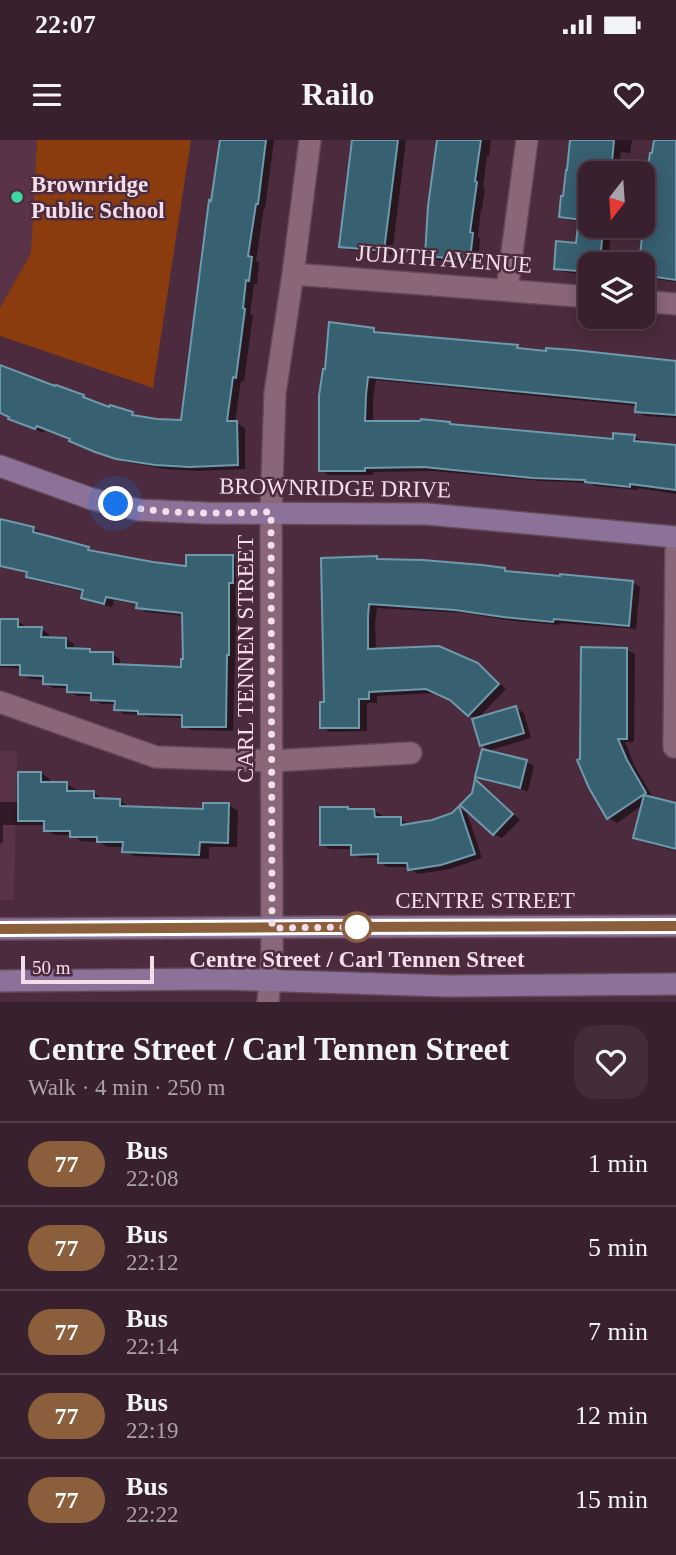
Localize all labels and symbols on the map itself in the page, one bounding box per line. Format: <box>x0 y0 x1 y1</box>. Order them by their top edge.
north arrow <box>578 161 654 238</box>
place label: Brownridge Public School <box>31 172 165 223</box>
marker: Brownridge Public School <box>9 189 25 205</box>
street label: JUDITH AVENUE <box>355 240 533 278</box>
street label: BROWNRIDGE DRIVE <box>219 473 451 503</box>
your location <box>98 486 133 521</box>
street label: CARL TENNEN STREET <box>233 535 258 783</box>
street label: CENTRE STREET <box>395 888 575 913</box>
marker: Centre Street / Carl Tennen Street <box>342 912 372 942</box>
place label: Centre Street / Carl Tennen Street <box>189 947 525 972</box>
scale bar <box>21 953 154 985</box>

